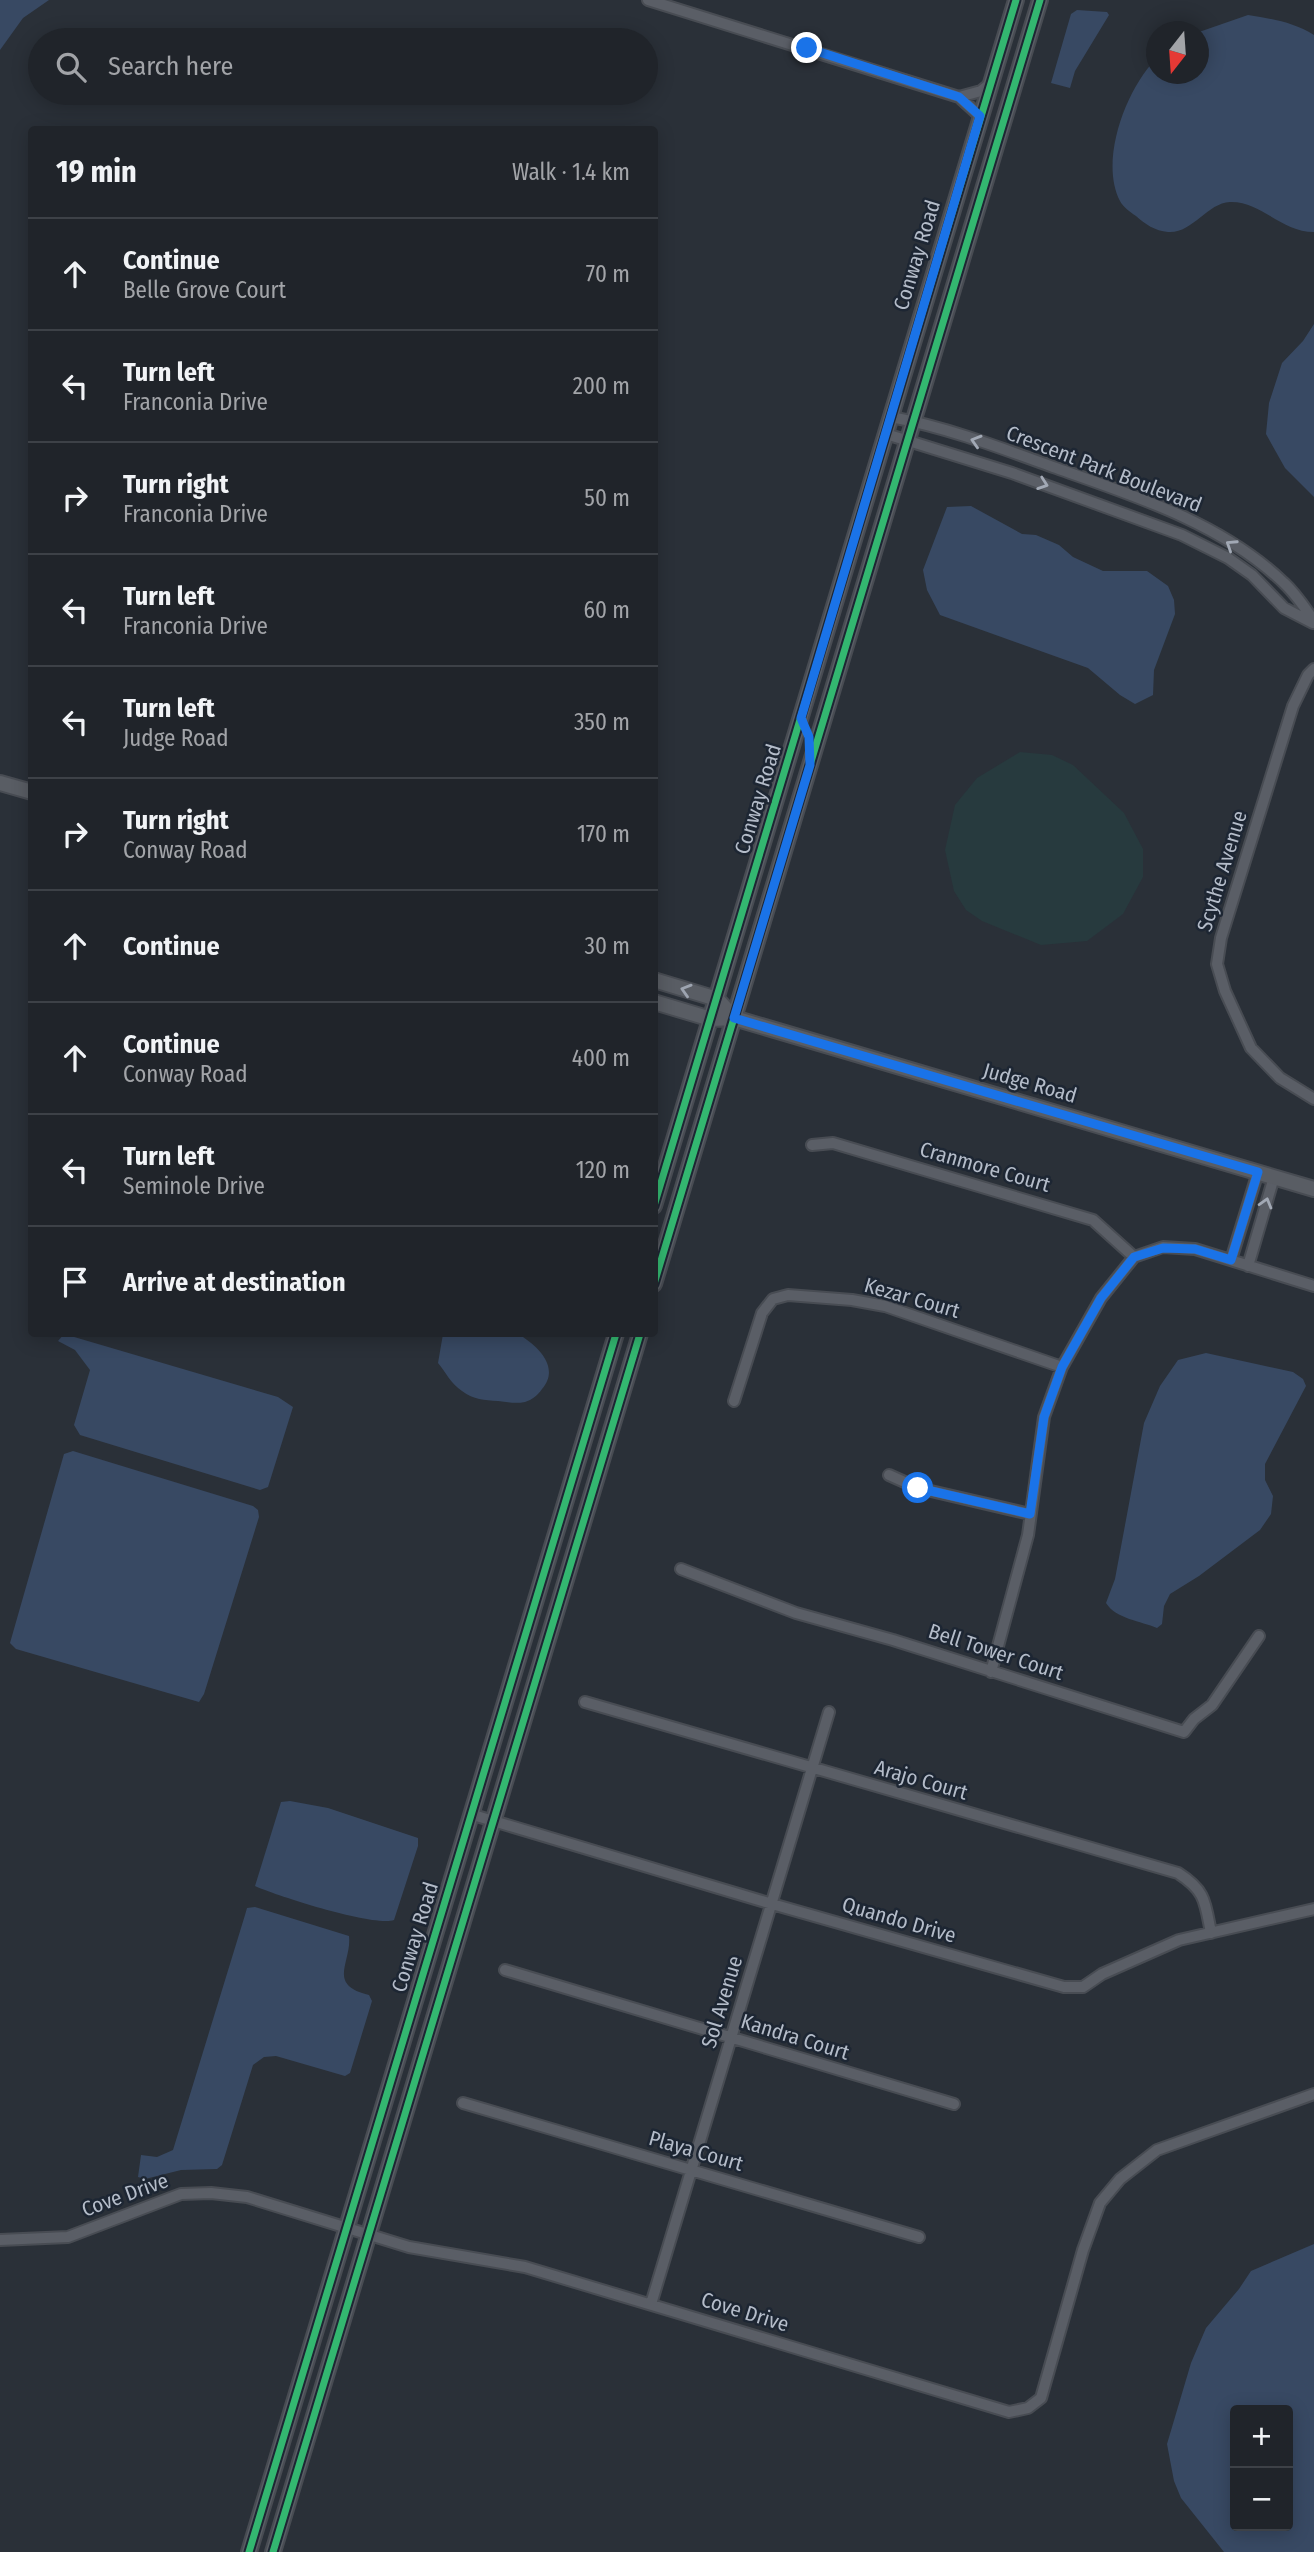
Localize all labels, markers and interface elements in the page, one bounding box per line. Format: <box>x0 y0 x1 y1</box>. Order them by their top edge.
north arrow <box>1146 21 1209 84</box>
search box <box>28 28 658 105</box>
route end <box>791 32 822 63</box>
icon: search <box>52 48 90 86</box>
text: Search here <box>108 51 233 82</box>
text: 19 min <box>56 154 137 190</box>
text: Walk · 1.4 km <box>512 158 630 186</box>
street label: Conway Road <box>888 197 946 313</box>
text: Continue <box>123 245 220 276</box>
icon: ahead <box>56 255 94 293</box>
text: 70 m <box>586 260 630 288</box>
text: Belle Grove Court <box>123 276 286 304</box>
text: Turn left <box>123 357 215 388</box>
icon: left <box>56 367 94 405</box>
text: 200 m <box>573 372 630 400</box>
text: Franconia Drive <box>123 388 268 416</box>
street label: Crescent Park Boulevard <box>1003 420 1205 518</box>
one-way arrow <box>971 434 983 449</box>
text: Turn right <box>123 469 229 500</box>
one-way arrow <box>1037 476 1049 490</box>
icon: right <box>56 479 94 517</box>
text: 50 m <box>584 484 630 512</box>
text: Franconia Drive <box>123 500 268 528</box>
one-way arrow <box>1226 540 1239 553</box>
text: Turn left <box>123 581 215 612</box>
icon: left <box>56 591 94 629</box>
text: 60 m <box>584 596 630 624</box>
text: Franconia Drive <box>123 612 268 640</box>
text: Turn left <box>123 693 215 724</box>
icon: left <box>56 703 94 741</box>
text: 350 m <box>574 708 630 736</box>
text: Judge Road <box>123 724 229 752</box>
street label: Conway Road <box>729 741 787 857</box>
text: Turn right <box>123 805 229 836</box>
street label: Scythe Avenue <box>1191 807 1253 935</box>
icon: right <box>56 815 94 853</box>
text: 170 m <box>577 820 630 848</box>
text: Conway Road <box>123 836 247 864</box>
icon: ahead <box>56 927 94 965</box>
text: Continue <box>123 931 220 962</box>
text: 30 m <box>585 932 630 960</box>
one-way arrow <box>680 983 692 998</box>
text: Continue <box>123 1029 220 1060</box>
icon: ahead <box>56 1039 94 1077</box>
text: 400 m <box>572 1044 630 1072</box>
street label: Judge Road <box>980 1057 1080 1109</box>
text: Conway Road <box>123 1060 247 1088</box>
street label: Cranmore Court <box>917 1136 1053 1198</box>
text: Turn left <box>123 1141 215 1172</box>
icon: left <box>56 1151 94 1189</box>
text: 120 m <box>576 1156 630 1184</box>
text: Seminole Drive <box>123 1172 265 1200</box>
one-way arrow <box>1258 1197 1273 1209</box>
icon: arrive <box>56 1263 94 1301</box>
text: Arrive at destination <box>123 1267 346 1298</box>
street label: Kezar Court <box>861 1272 963 1324</box>
route start <box>902 1472 933 1503</box>
street label: Bell Tower Court <box>925 1618 1067 1686</box>
street label: Arajo Court <box>871 1754 971 1806</box>
street label: Conway Road <box>386 1879 444 1995</box>
street label: Quando Drive <box>839 1891 959 1949</box>
street label: Sol Avenue <box>696 1953 748 2051</box>
street label: Kandra Court <box>738 2008 852 2066</box>
street label: Playa Court <box>646 2125 746 2177</box>
street label: Cove Drive <box>78 2167 172 2223</box>
street label: Cove Drive <box>698 2286 792 2338</box>
map controls <box>1230 2405 1293 2531</box>
button: + <box>1230 2405 1293 2468</box>
button: − <box>1230 2468 1293 2531</box>

